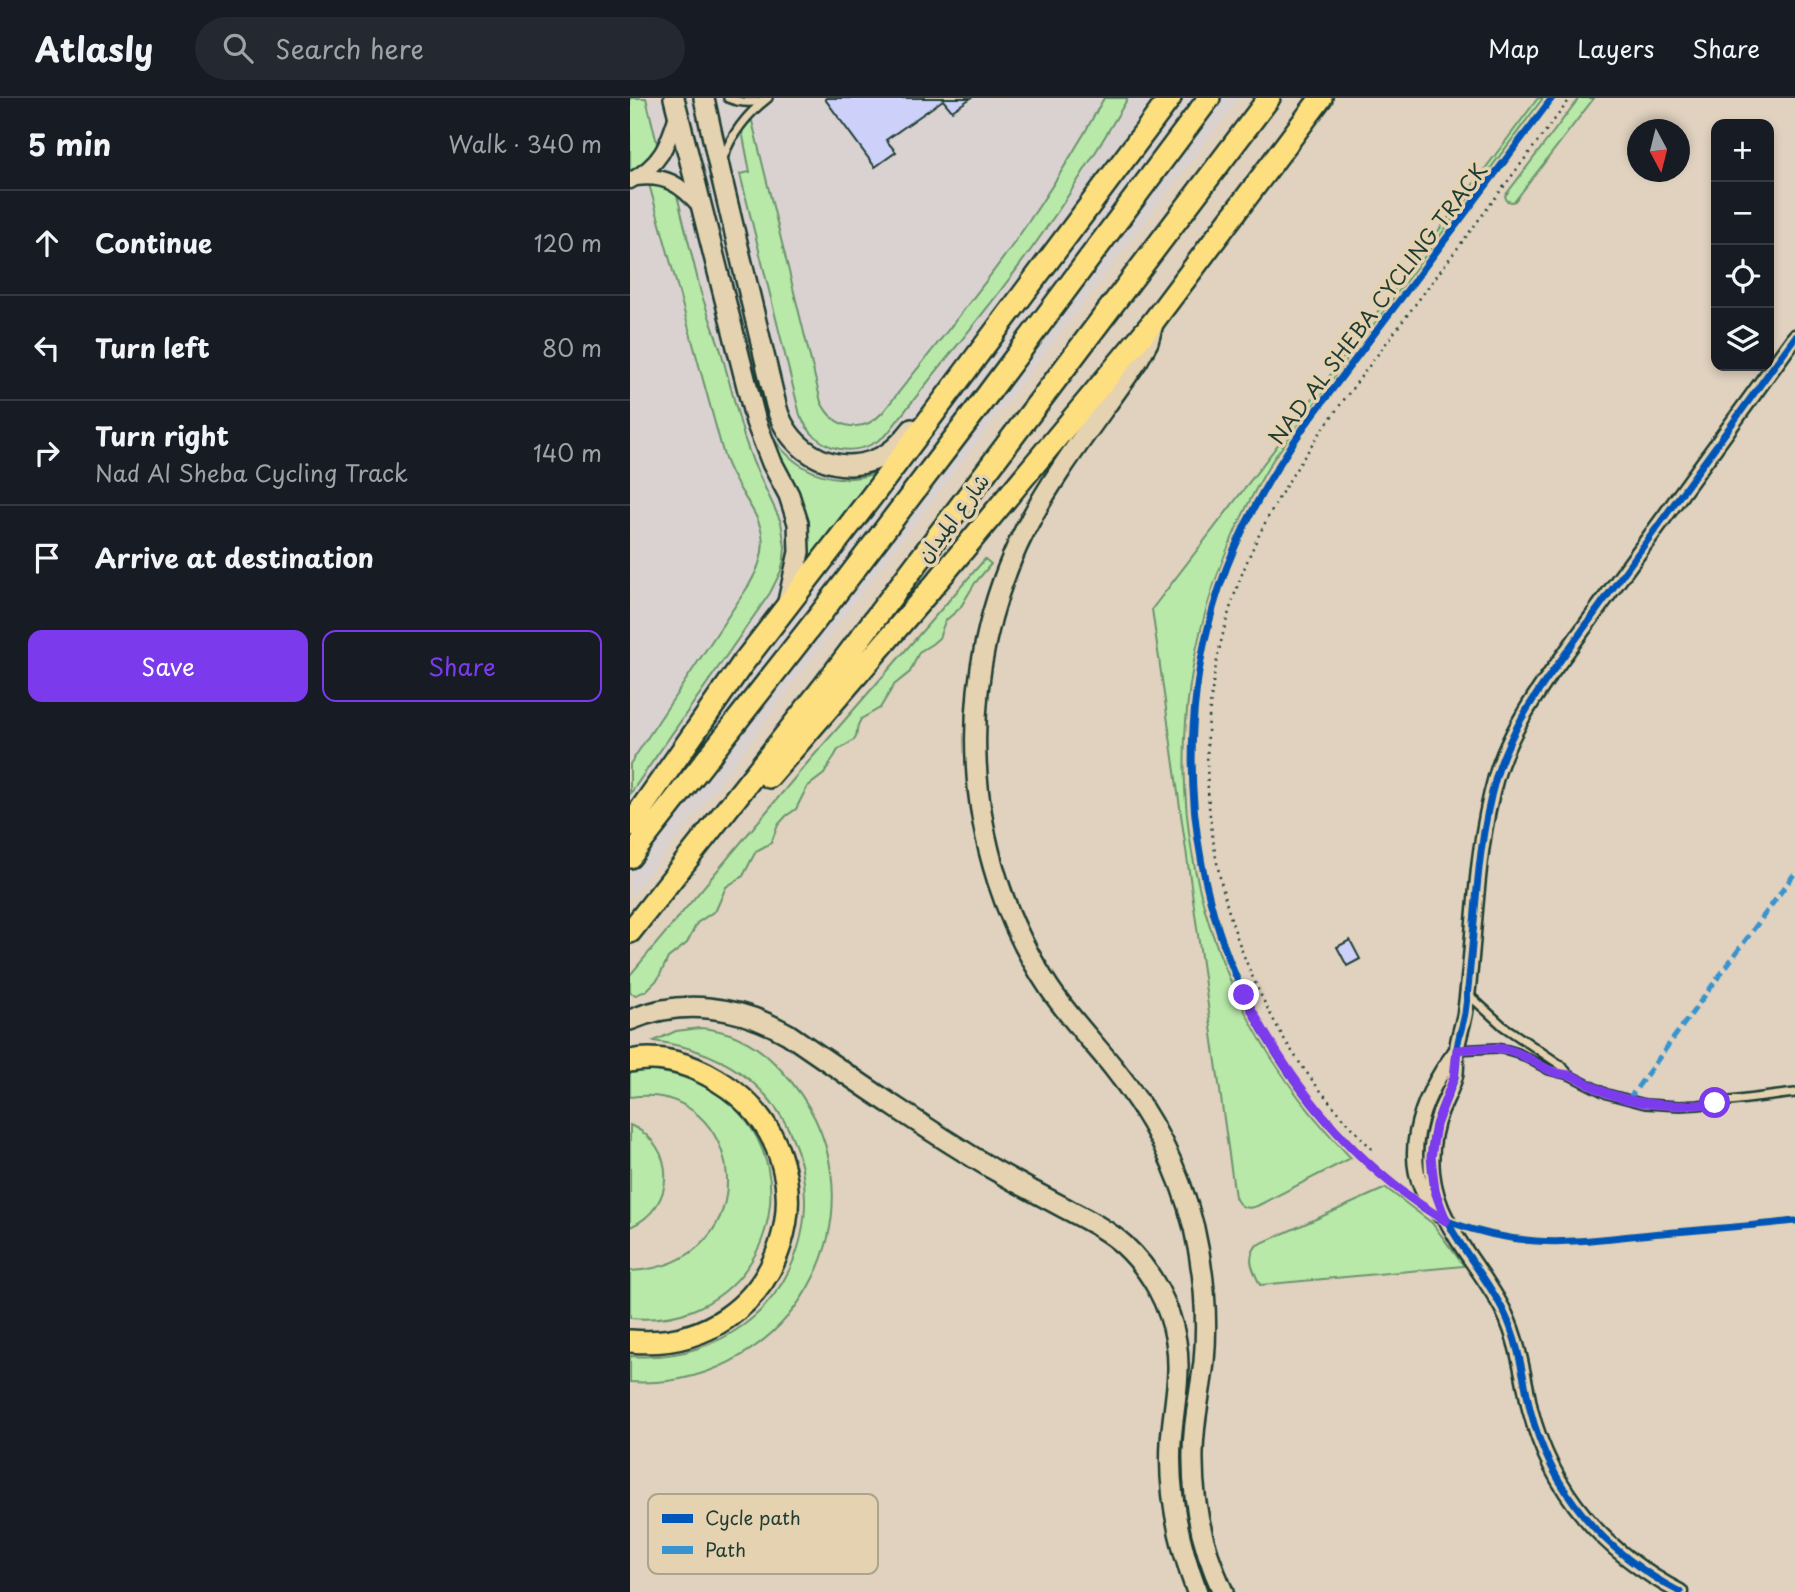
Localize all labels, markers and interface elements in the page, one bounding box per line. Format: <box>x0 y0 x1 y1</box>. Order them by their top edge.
search box <box>195 17 685 80</box>
text: Atlasly <box>35 23 153 73</box>
icon: search <box>219 29 257 67</box>
text: Search here <box>275 29 424 68</box>
text: Map <box>1488 30 1539 66</box>
text: Layers <box>1577 30 1654 66</box>
text: Share <box>1692 30 1760 66</box>
north arrow <box>1627 119 1690 182</box>
map controls <box>1711 119 1774 371</box>
button: + <box>1711 119 1774 182</box>
text: 5 min <box>28 121 111 166</box>
text: Walk · 340 m <box>449 126 602 161</box>
street label: NAD AL SHEBA CYCLING TRACK <box>1260 155 1494 451</box>
button: − <box>1711 182 1774 245</box>
text: Continue <box>95 223 212 262</box>
icon: ahead <box>28 224 66 262</box>
text: 120 m <box>534 225 602 260</box>
button: locate <box>1711 245 1774 308</box>
button: layers <box>1711 308 1774 371</box>
text: Turn left <box>95 328 210 367</box>
icon: left <box>28 329 66 367</box>
text: 80 m <box>542 330 602 365</box>
text: Turn right <box>95 416 229 455</box>
icon: right <box>28 434 66 472</box>
text: 140 m <box>533 435 602 470</box>
text: Nad Al Sheba Cycling Track <box>95 455 408 490</box>
street label: شارع الميدان <box>908 466 997 569</box>
text: Arrive at destination <box>95 538 374 577</box>
icon: arrive <box>28 539 66 577</box>
button: Save <box>28 630 308 702</box>
button: Share <box>322 630 602 702</box>
route end <box>1228 979 1259 1010</box>
route start <box>1699 1087 1730 1118</box>
legend <box>648 1494 878 1574</box>
text: Cycle path <box>705 1503 801 1531</box>
text: Path <box>705 1535 746 1563</box>

